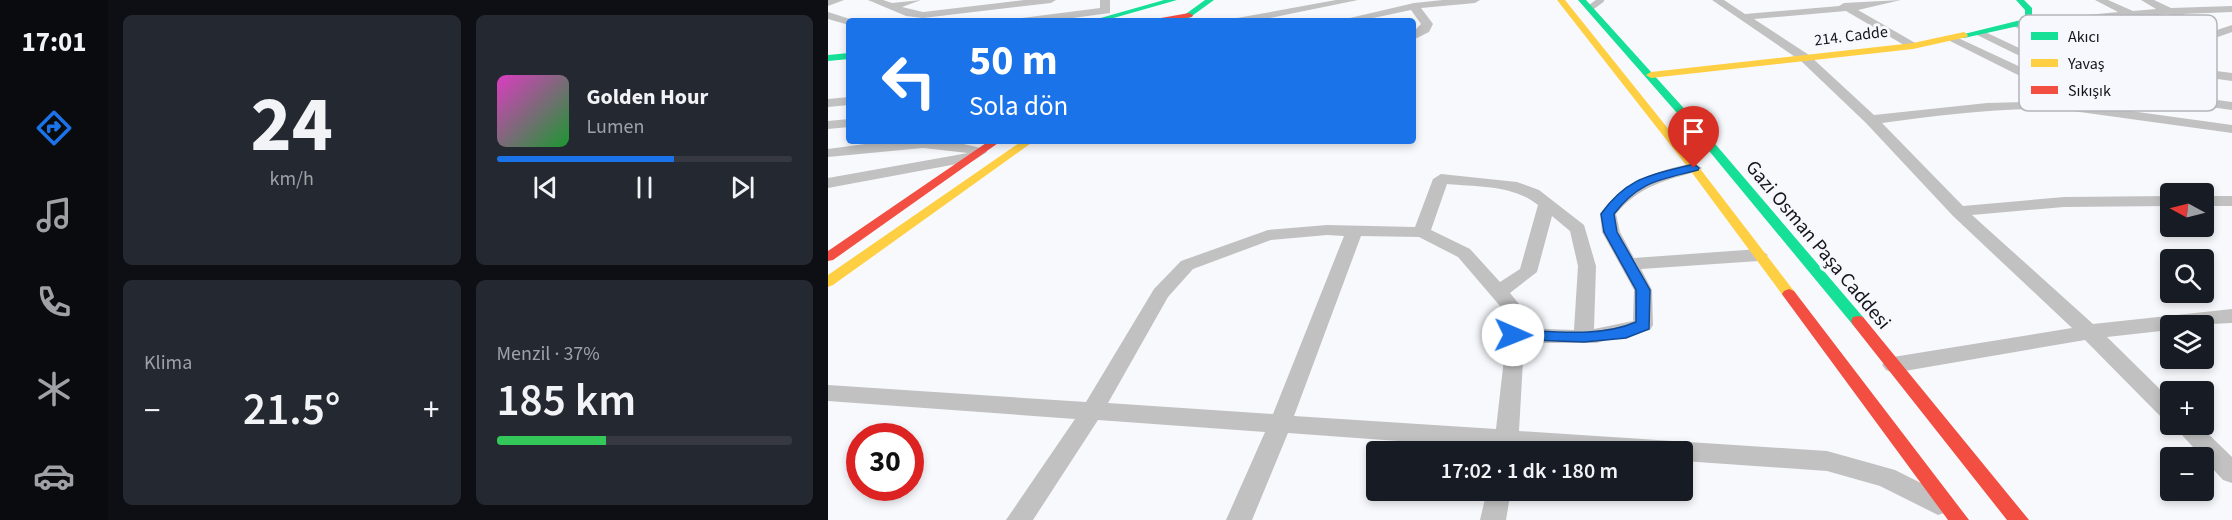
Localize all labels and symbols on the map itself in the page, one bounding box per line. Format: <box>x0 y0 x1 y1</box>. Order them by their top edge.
legend <box>2019 15 2217 111</box>
street label: 214. Cadde <box>1813 21 1889 51</box>
text: Akıcı <box>2068 26 2100 48</box>
text: Yavaş <box>2067 53 2105 75</box>
text: Sıkışık <box>2068 80 2111 102</box>
pin <box>1668 106 1719 168</box>
street label: Gazi Osman Paşa Caddesi <box>1739 154 1897 336</box>
north arrow <box>2160 183 2214 237</box>
position arrow <box>1481 303 1545 367</box>
speed limit sign: 30 <box>846 423 924 501</box>

